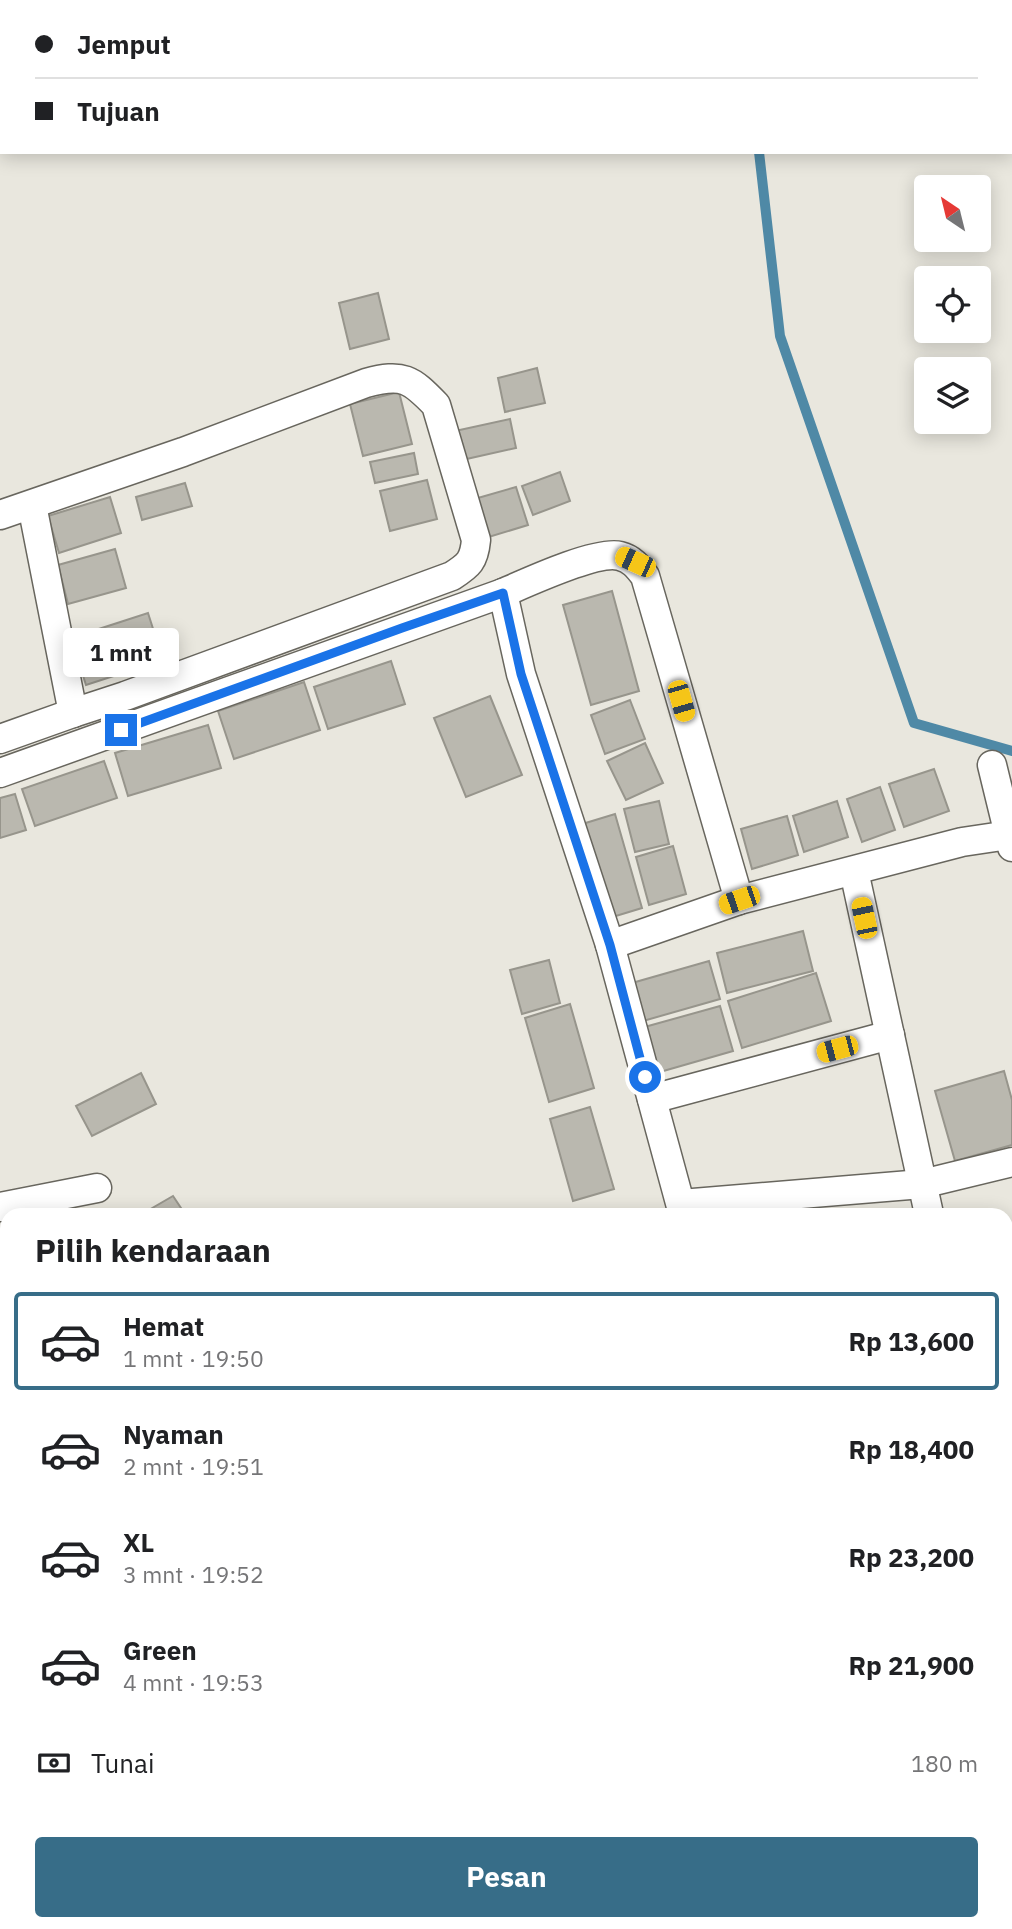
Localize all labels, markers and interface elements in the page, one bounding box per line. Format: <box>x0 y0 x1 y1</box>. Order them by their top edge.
text: Jemput <box>77 27 171 61</box>
text: Tujuan <box>77 94 160 128</box>
north arrow <box>914 175 990 252</box>
map controls <box>914 175 991 434</box>
button: locate <box>914 266 991 343</box>
button: layers <box>914 357 991 434</box>
car <box>612 544 659 580</box>
callout: 1 mnt <box>63 628 179 678</box>
text: 1 mnt <box>90 637 152 667</box>
car <box>666 678 697 724</box>
route end <box>105 714 137 746</box>
car <box>716 883 763 917</box>
car <box>850 895 879 941</box>
car <box>814 1033 861 1065</box>
route start <box>629 1061 661 1093</box>
text: Pilih kendaraan <box>35 1229 271 1271</box>
text: Hemat <box>123 1309 204 1343</box>
icon: car <box>39 1310 102 1373</box>
text: Rp 13,600 <box>848 1324 974 1358</box>
text: 1 mnt · 19:50 <box>123 1343 264 1373</box>
text: Nyaman <box>123 1417 224 1451</box>
icon: car <box>39 1418 102 1481</box>
text: Rp 18,400 <box>848 1432 974 1466</box>
text: 2 mnt · 19:51 <box>123 1451 264 1481</box>
text: XL <box>123 1525 154 1559</box>
icon: car <box>39 1526 102 1589</box>
text: Rp 23,200 <box>848 1540 974 1574</box>
text: 3 mnt · 19:52 <box>123 1559 264 1589</box>
text: Green <box>123 1633 197 1667</box>
icon: car <box>39 1634 102 1697</box>
text: Rp 21,900 <box>848 1648 974 1682</box>
text: 4 mnt · 19:53 <box>123 1667 264 1697</box>
icon: cash <box>35 1744 73 1782</box>
text: Tunai <box>91 1746 155 1780</box>
text: 180 m <box>911 1748 978 1778</box>
button: Pesan <box>35 1837 978 1917</box>

